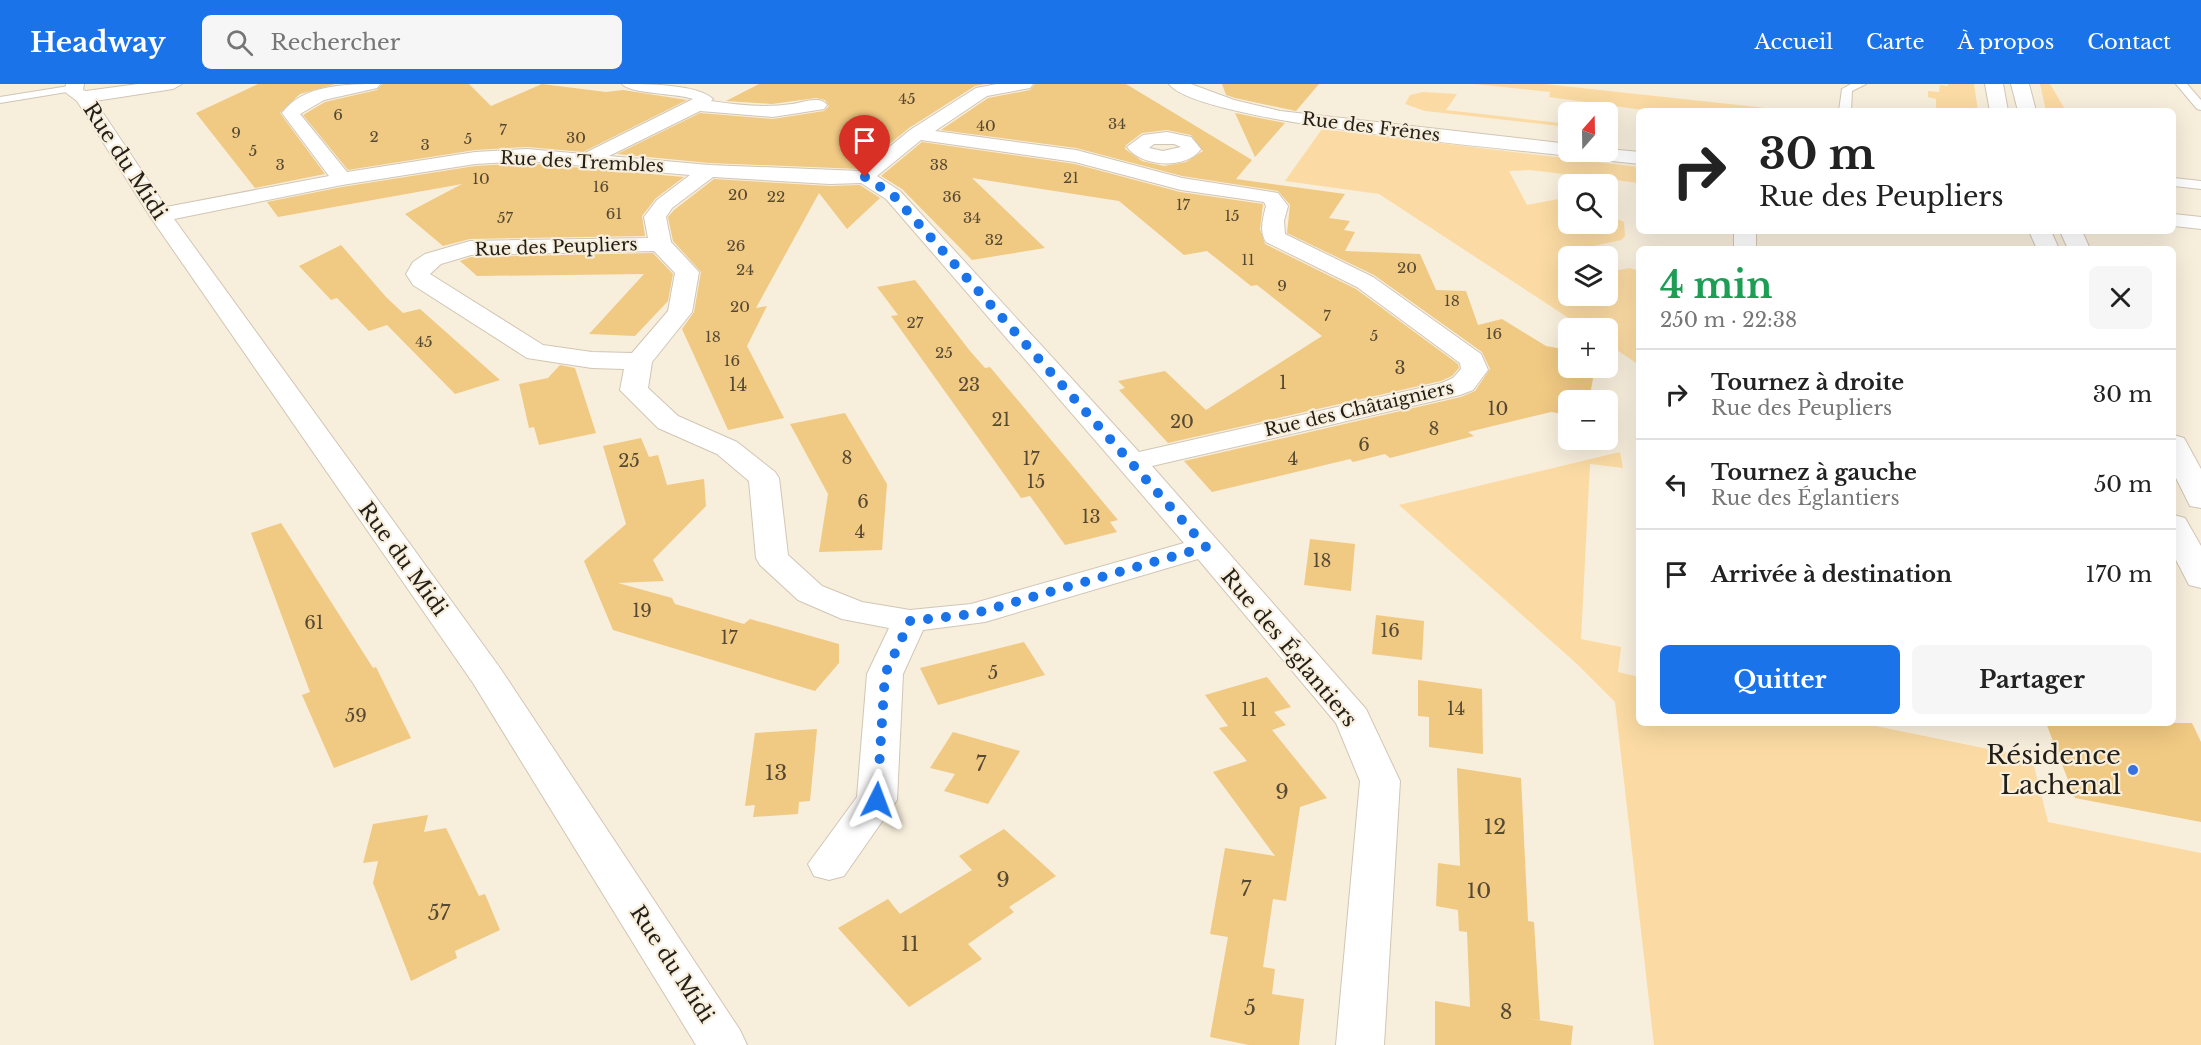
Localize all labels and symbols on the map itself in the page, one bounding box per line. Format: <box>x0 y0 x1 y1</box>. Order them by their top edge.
house number: 45 <box>898 89 916 108</box>
street label: Rue du Midi <box>78 98 172 224</box>
north arrow <box>1558 102 1618 162</box>
house number: 6 <box>333 105 343 124</box>
street label: Rue des Frênes <box>1301 108 1441 146</box>
house number: 34 <box>1108 114 1126 133</box>
pin <box>839 115 890 177</box>
house number: 40 <box>976 116 996 135</box>
house number: 7 <box>499 120 507 139</box>
house number: 9 <box>231 123 241 142</box>
house number: 2 <box>369 127 379 146</box>
house number: 30 <box>566 128 586 147</box>
house number: 5 <box>464 129 472 148</box>
house number: 3 <box>420 135 430 154</box>
house number: 5 <box>249 141 257 160</box>
street label: Rue des Trembles <box>499 147 665 177</box>
house number: 3 <box>275 155 285 174</box>
house number: 38 <box>930 155 948 174</box>
house number: 21 <box>1063 168 1079 187</box>
house number: 10 <box>472 169 490 188</box>
house number: 16 <box>593 177 609 196</box>
house number: 20 <box>728 185 748 204</box>
house number: 22 <box>767 187 785 206</box>
house number: 36 <box>943 187 961 206</box>
house number: 17 <box>1176 195 1191 214</box>
house number: 61 <box>606 204 622 223</box>
house number: 15 <box>1224 206 1240 225</box>
house number: 57 <box>497 208 513 227</box>
house number: 34 <box>963 208 981 227</box>
house number: 32 <box>985 230 1003 249</box>
street label: Rue des Peupliers <box>474 233 638 261</box>
house number: 26 <box>727 236 745 255</box>
house number: 11 <box>1241 250 1255 269</box>
house number: 20 <box>1397 258 1417 277</box>
house number: 24 <box>736 260 754 279</box>
house number: 9 <box>1277 276 1287 295</box>
house number: 18 <box>1444 291 1460 310</box>
house number: 20 <box>730 297 750 316</box>
house number: 7 <box>1323 306 1331 325</box>
house number: 27 <box>907 313 924 332</box>
house number: 16 <box>1486 324 1502 343</box>
house number: 5 <box>1370 326 1378 345</box>
house number: 18 <box>705 327 721 346</box>
house number: 45 <box>415 332 433 351</box>
house number: 25 <box>935 343 953 362</box>
house number: 16 <box>724 351 740 370</box>
house number: 3 <box>1394 357 1406 379</box>
house number: 1 <box>1279 372 1287 394</box>
house number: 14 <box>729 374 747 396</box>
house number: 23 <box>958 374 980 396</box>
street label: Rue des Châtaigniers <box>1262 377 1456 441</box>
house number: 10 <box>1488 398 1508 420</box>
house number: 21 <box>991 409 1011 431</box>
house number: 20 <box>1170 411 1194 433</box>
house number: 8 <box>1429 418 1439 440</box>
house number: 6 <box>1358 434 1370 456</box>
house number: 8 <box>842 447 852 469</box>
house number: 17 <box>1022 448 1040 470</box>
house number: 4 <box>1288 448 1298 470</box>
house number: 25 <box>618 450 640 472</box>
house number: 15 <box>1027 471 1045 493</box>
house number: 6 <box>857 491 869 513</box>
street label: Rue du Midi <box>353 497 453 621</box>
house number: 13 <box>1081 506 1101 528</box>
house number: 4 <box>855 521 865 543</box>
house number: 18 <box>1313 550 1331 572</box>
street label: Rue des Églantiers <box>1215 564 1363 732</box>
house number: 19 <box>632 600 652 622</box>
house number: 61 <box>304 612 324 634</box>
house number: 16 <box>1380 620 1400 642</box>
house number: 17 <box>720 627 738 649</box>
house number: 5 <box>988 662 998 684</box>
house number: 14 <box>1447 698 1465 720</box>
house number: 11 <box>1241 699 1257 721</box>
house number: 59 <box>345 705 367 727</box>
place label: Résidence Lachenal <box>1986 739 2121 801</box>
house number: 7 <box>976 751 987 777</box>
house number: 13 <box>765 760 787 786</box>
marker: Résidence Lachenal <box>2126 763 2140 777</box>
position arrow <box>845 768 909 832</box>
house number: 9 <box>1275 779 1289 805</box>
house number: 12 <box>1484 814 1506 840</box>
house number: 9 <box>996 867 1010 893</box>
house number: 7 <box>1241 876 1252 902</box>
house number: 10 <box>1467 878 1491 904</box>
house number: 57 <box>428 900 451 926</box>
street label: Rue du Midi <box>625 901 719 1027</box>
house number: 11 <box>901 931 919 957</box>
house number: 5 <box>1244 995 1256 1021</box>
house number: 8 <box>1500 999 1512 1025</box>

